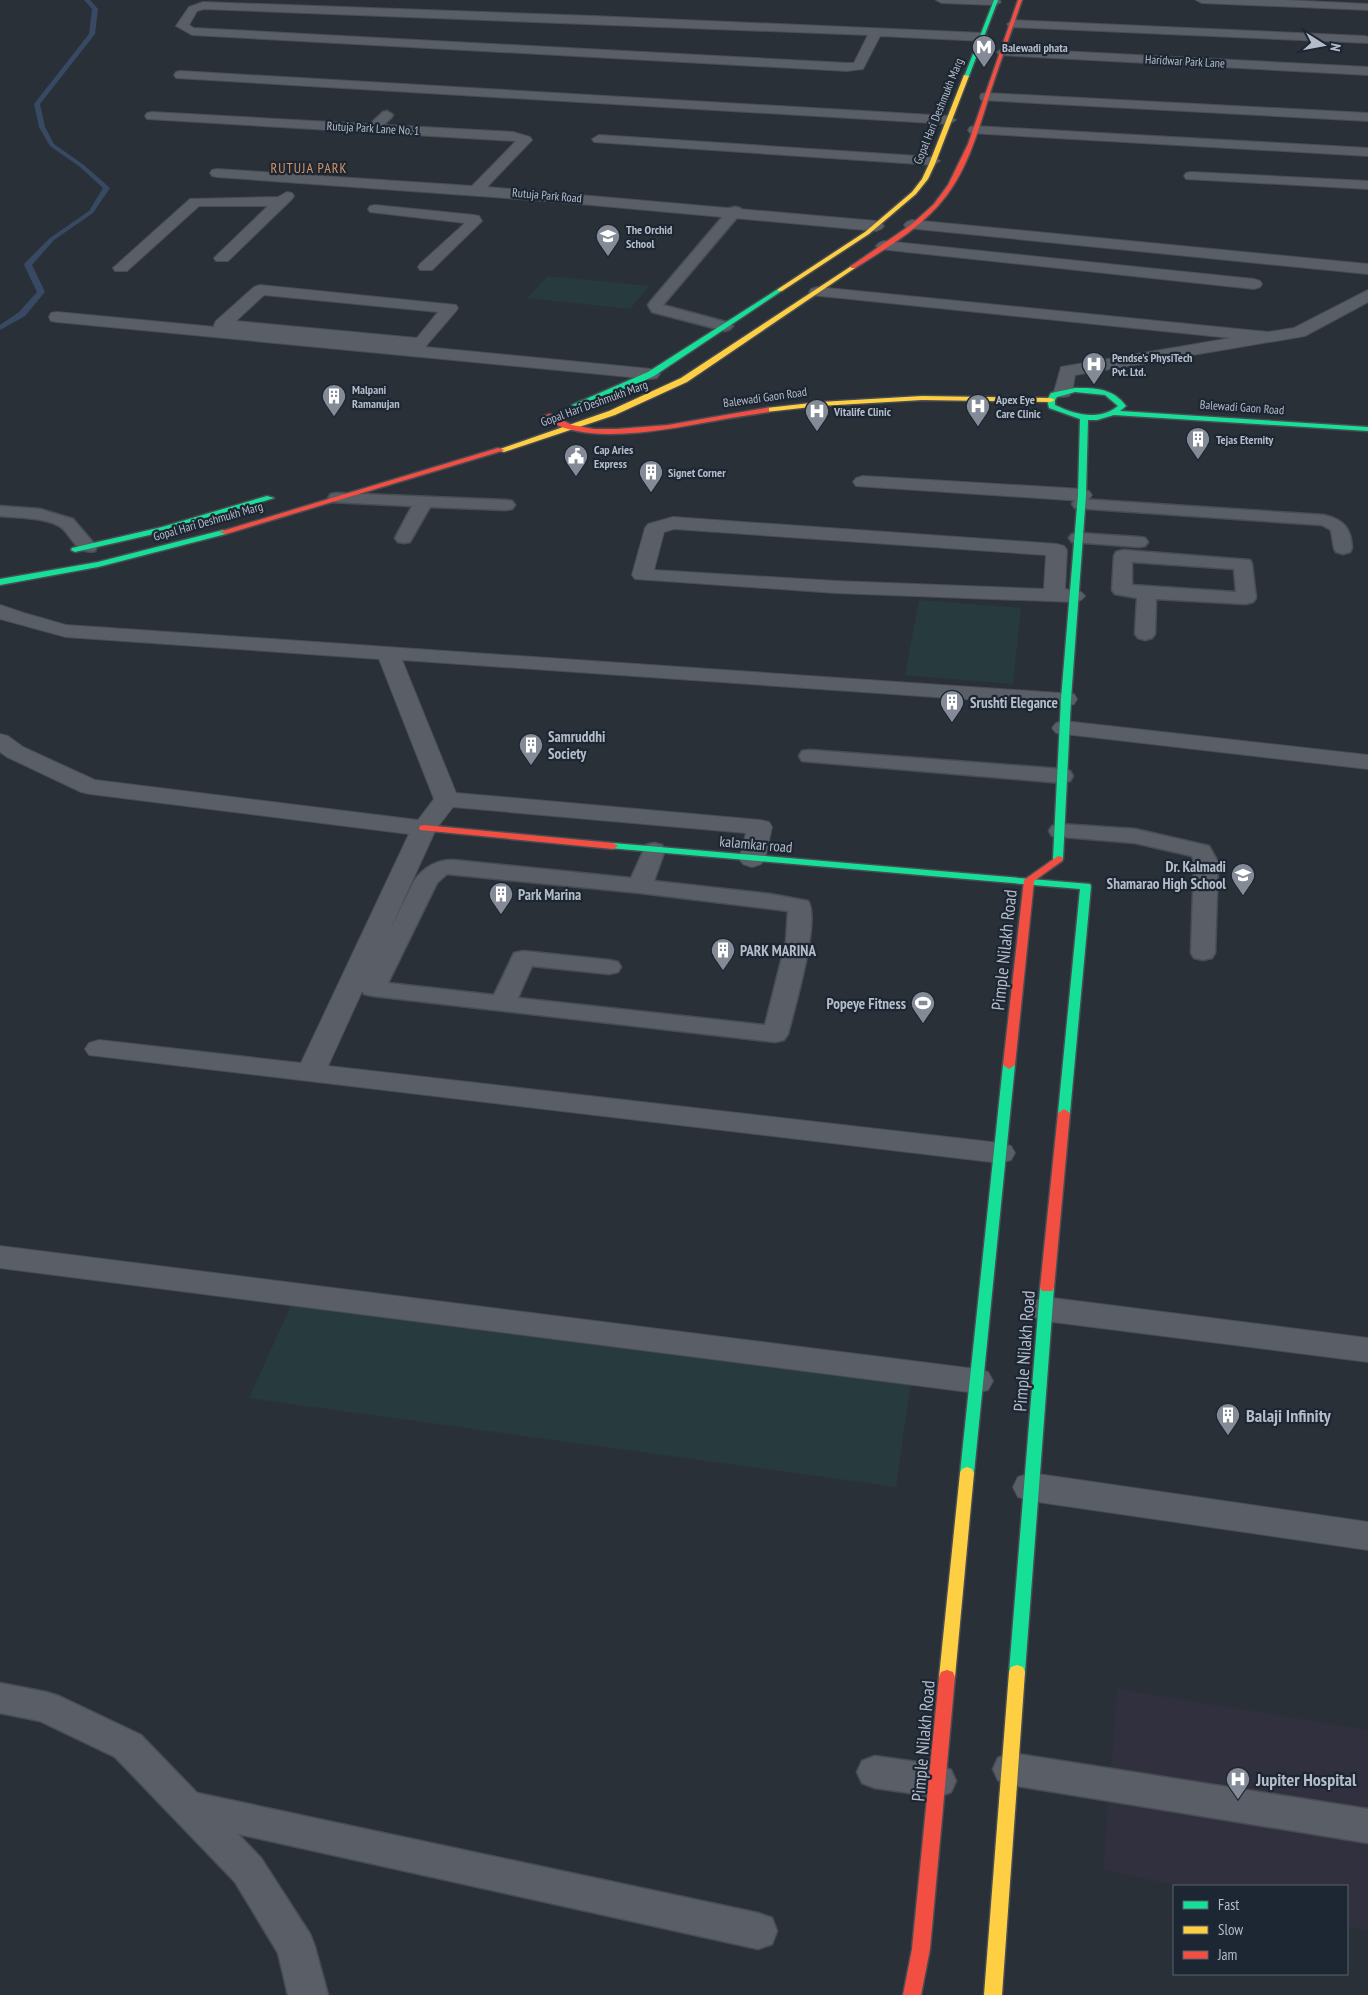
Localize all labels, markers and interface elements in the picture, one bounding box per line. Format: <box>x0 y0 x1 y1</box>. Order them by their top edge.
north arrow <box>1298 20 1348 70</box>
metro station icon: Balewadi phata <box>971 34 997 68</box>
place label: Balewadi phata <box>1002 40 1068 55</box>
text: N <box>1326 42 1345 53</box>
street label: Haridwar Park Lane <box>1145 51 1225 71</box>
street label: Gopal Hari Deshmukh Marg <box>910 56 966 166</box>
street label: Rutuja Park Lane No. 1 <box>326 118 420 138</box>
district label: RUTUJA PARK <box>271 159 347 177</box>
street label: Rutuja Park Road <box>511 184 583 206</box>
place label: The Orchid School <box>626 222 672 251</box>
school or university icon: The Orchid School <box>595 223 621 257</box>
place label: Pendse's PhysiTech Pvt. Ltd. <box>1112 350 1193 379</box>
hospital icon: Pendse's PhysiTech Pvt. Ltd. <box>1081 351 1107 385</box>
street label: Gopal Hari Deshmukh Marg <box>538 377 650 429</box>
place label: Malpani Ramanujan <box>352 382 400 411</box>
building icon: Malpani Ramanujan <box>321 383 347 417</box>
street label: Balewadi Gaon Road <box>722 384 808 410</box>
place label: Apex Eye Care Clinic <box>995 392 1042 421</box>
hospital icon: Apex Eye Care Clinic <box>965 393 991 427</box>
street label: Balewadi Gaon Road <box>1199 397 1285 417</box>
hospital icon: Vitalife Clinic <box>804 398 830 432</box>
place label: Vitalife Clinic <box>833 404 892 419</box>
building icon: Tejas Eternity <box>1185 426 1211 460</box>
place label: Tejas Eternity <box>1216 432 1274 447</box>
place label: Cap Aries Express <box>594 442 633 471</box>
public building icon: Cap Aries Express <box>563 443 589 477</box>
building icon: Signet Corner <box>638 459 664 493</box>
place label: Signet Corner <box>668 465 726 480</box>
street label: Gopal Hari Deshmukh Marg <box>152 498 264 544</box>
building icon: Srushti Elegance <box>939 689 965 723</box>
place label: Srushti Elegance <box>970 693 1058 712</box>
place label: Samruddhi Society <box>548 727 605 763</box>
building icon: Samruddhi Society <box>518 732 544 766</box>
street label: kalamkar road <box>719 831 793 857</box>
place label: Dr. Kalmadi Shamarao High School <box>1107 857 1226 893</box>
school or university icon: Dr. Kalmadi Shamarao High School <box>1230 862 1256 896</box>
building icon: Park Marina <box>488 881 514 915</box>
place label: Park Marina <box>518 885 581 904</box>
street label: Pimple Nilakh Road <box>986 888 1022 1012</box>
building icon: PARK MARINA <box>710 937 736 971</box>
place label: PARK MARINA <box>740 941 816 960</box>
sports icon: Popeye Fitness <box>910 990 936 1024</box>
place label: Popeye Fitness <box>827 994 906 1013</box>
street label: Pimple Nilakh Road <box>1008 1290 1040 1412</box>
building icon: Balaji Infinity <box>1215 1402 1241 1436</box>
place label: Balaji Infinity <box>1246 1404 1331 1427</box>
street label: Pimple Nilakh Road <box>906 1680 940 1802</box>
hospital icon: Jupiter Hospital <box>1225 1766 1251 1800</box>
place label: Jupiter Hospital <box>1255 1768 1357 1791</box>
legend <box>1173 1885 1348 1975</box>
text: Fast <box>1218 1895 1239 1914</box>
text: Slow <box>1218 1920 1243 1939</box>
text: Jam <box>1217 1945 1237 1964</box>

